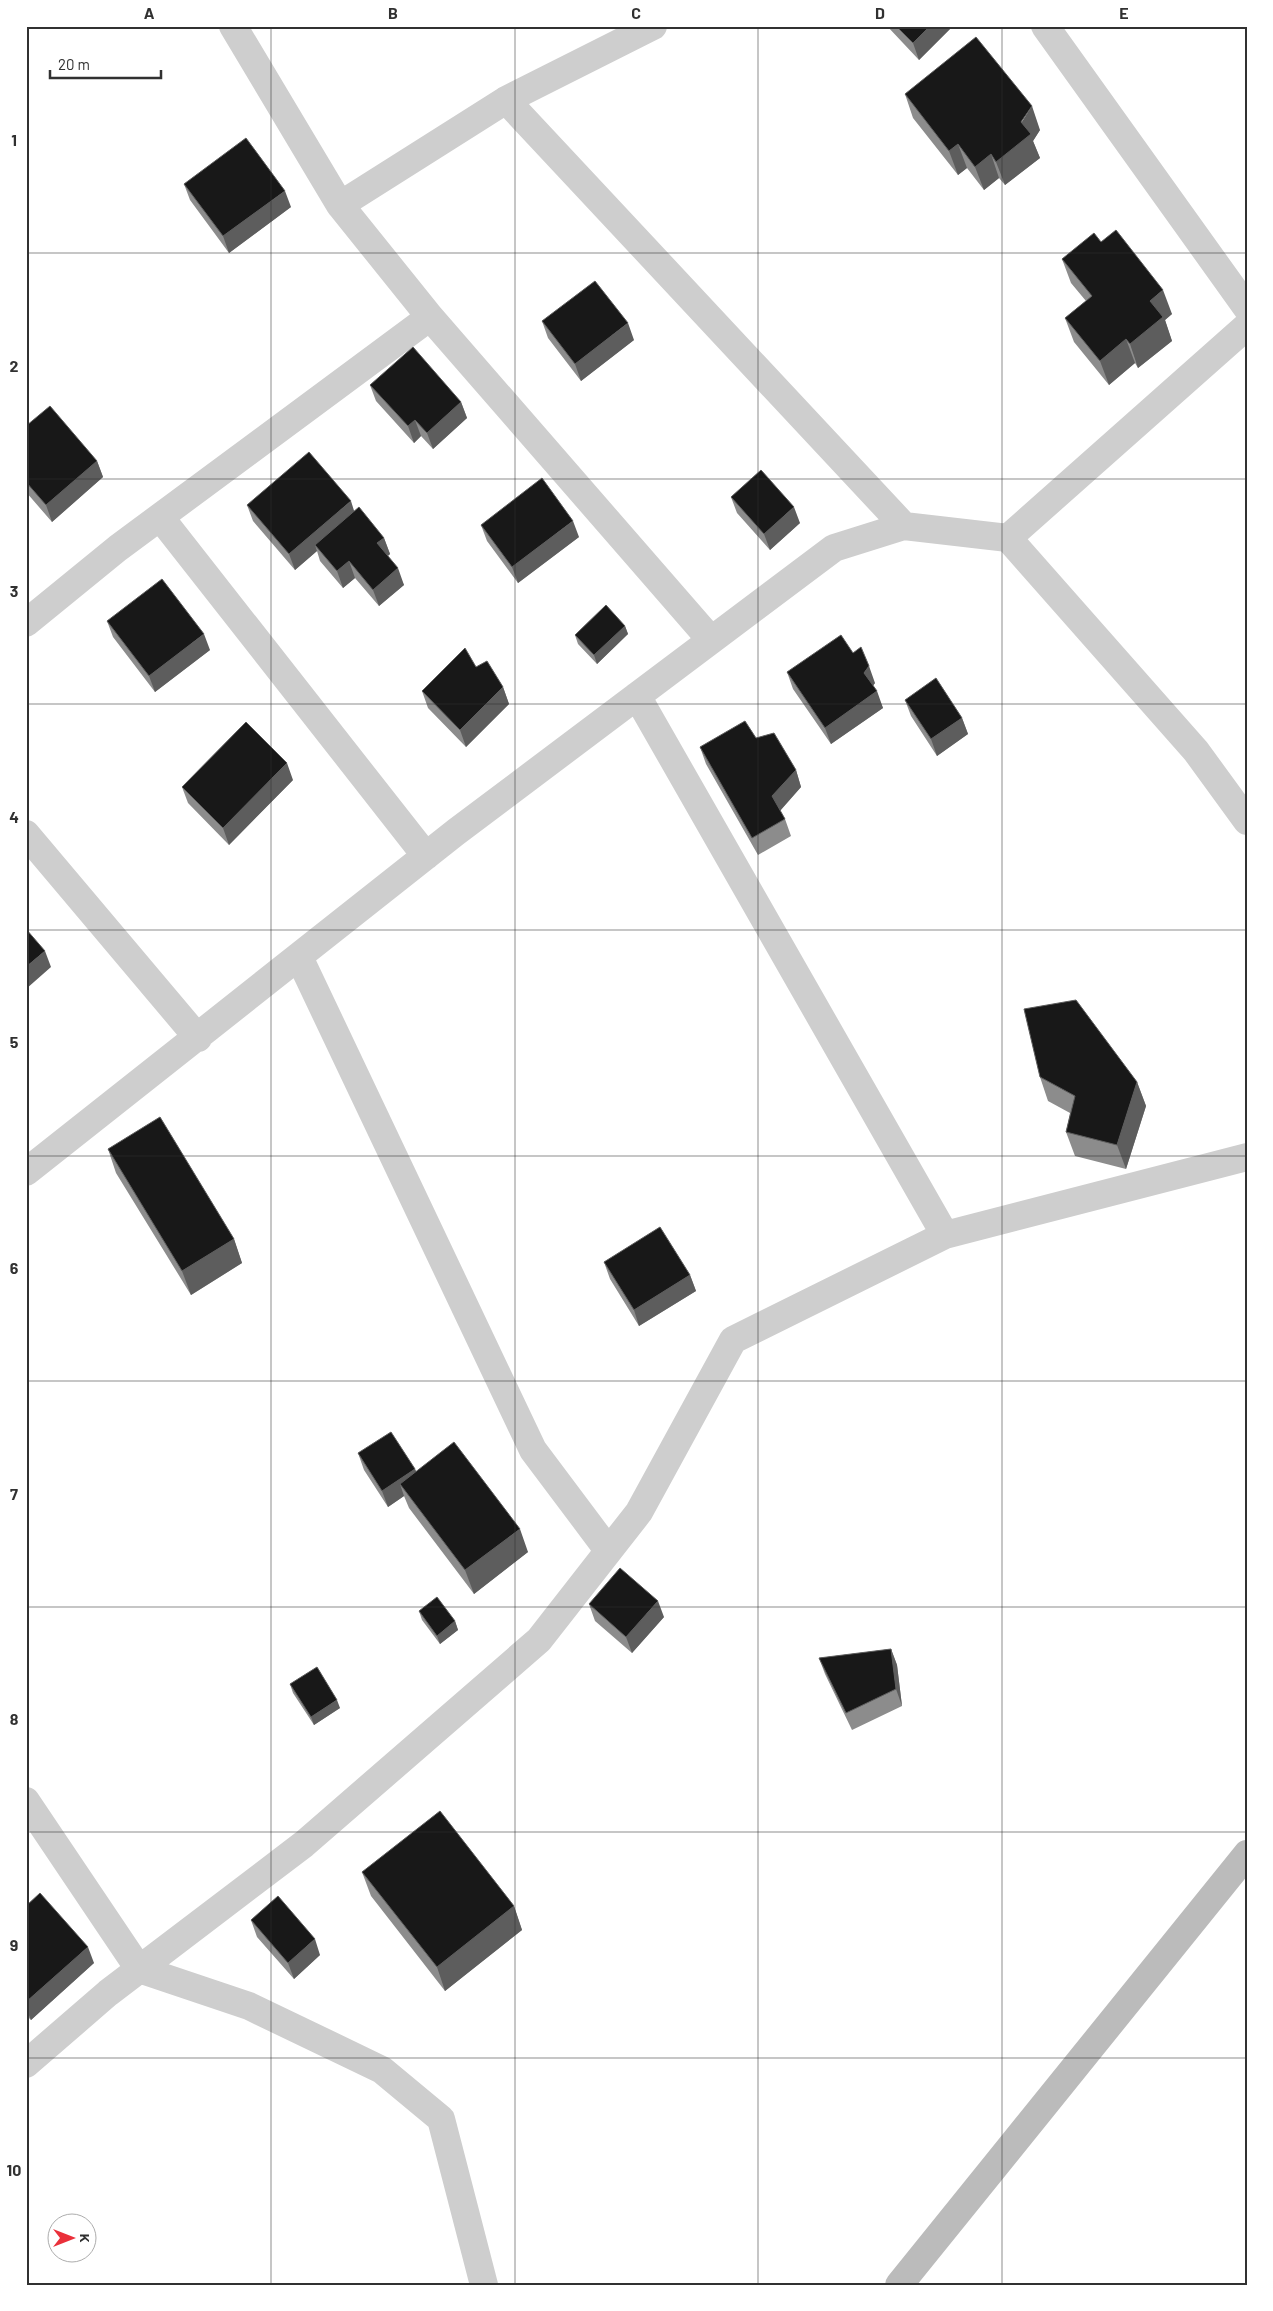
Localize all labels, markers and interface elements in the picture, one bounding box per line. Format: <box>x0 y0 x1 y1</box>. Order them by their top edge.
text: A <box>144 3 155 22</box>
text: B <box>388 3 398 22</box>
text: C <box>631 3 641 22</box>
text: D <box>875 3 885 22</box>
text: E <box>1119 3 1129 22</box>
scale bar <box>50 48 161 80</box>
text: 20 m <box>58 55 90 73</box>
text: 1 <box>11 130 17 149</box>
text: 2 <box>10 356 19 375</box>
text: 3 <box>10 581 18 600</box>
text: 4 <box>9 807 19 826</box>
text: 5 <box>10 1032 19 1051</box>
text: 6 <box>10 1258 19 1277</box>
text: 7 <box>10 1484 18 1503</box>
text: 8 <box>10 1709 19 1728</box>
text: 9 <box>10 1935 18 1954</box>
text: 10 <box>7 2160 21 2179</box>
north arrow <box>48 2214 98 2264</box>
text: K <box>77 2234 94 2243</box>

